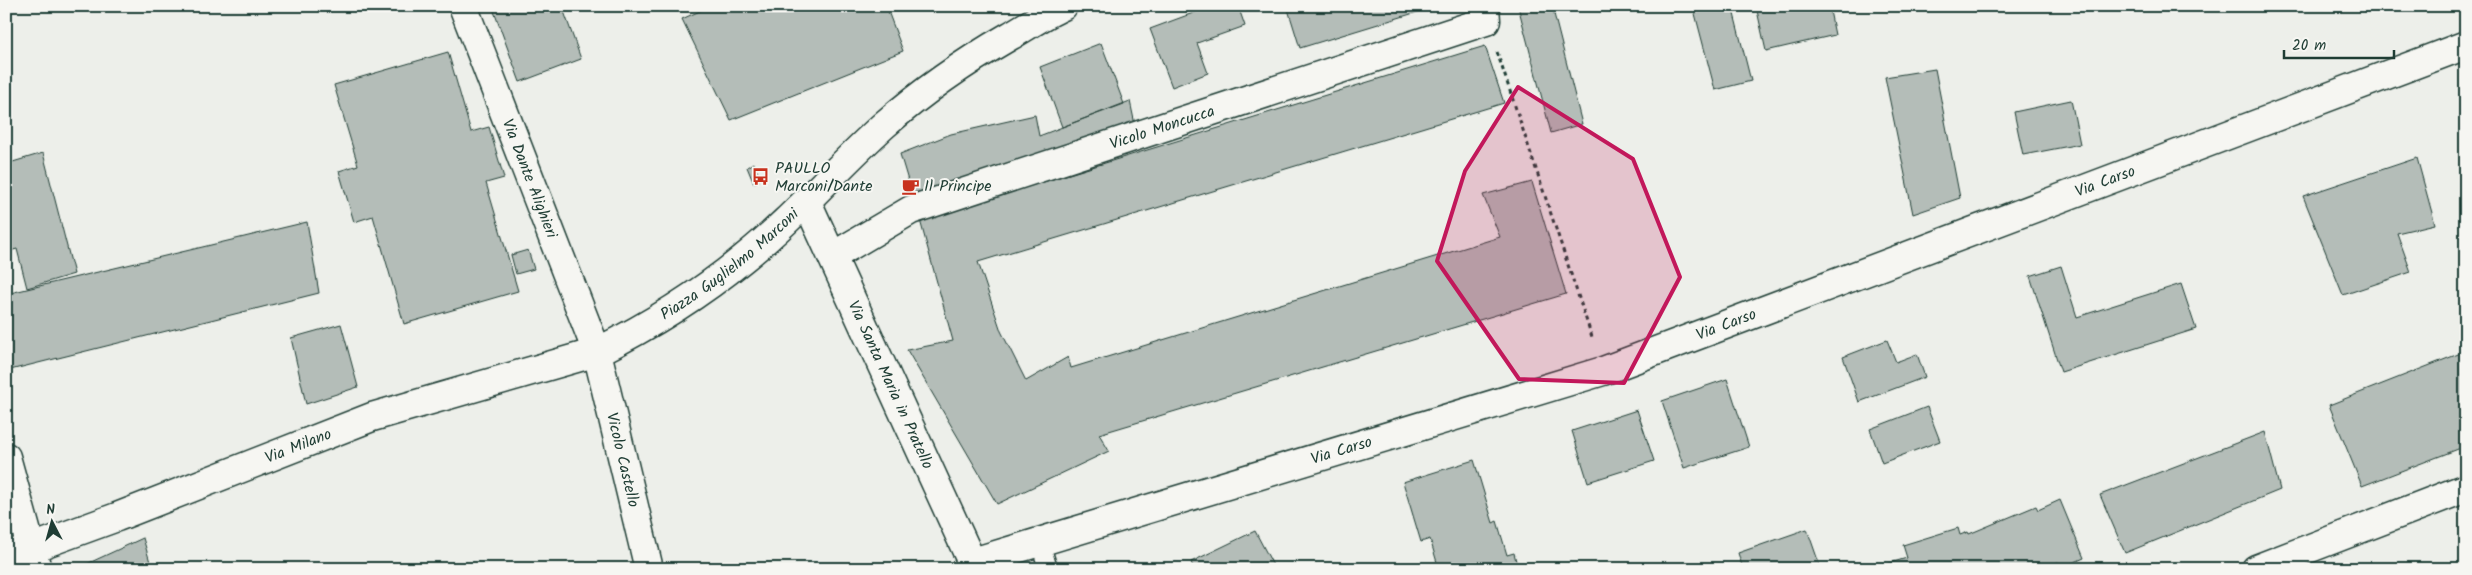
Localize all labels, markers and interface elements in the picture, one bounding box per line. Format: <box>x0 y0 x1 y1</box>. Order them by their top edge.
scale bar <box>2284 28 2394 60</box>
text: 20 m <box>2292 34 2326 58</box>
street label: Vicolo Moncucca <box>1106 98 1218 156</box>
street label: Via Dante Alighieri <box>495 115 565 243</box>
place label: PAULLO Marconi/Dante <box>775 156 873 199</box>
street label: Via Carso <box>2071 159 2139 204</box>
bus stop icon: PAULLO Marconi/Dante <box>751 167 771 187</box>
place label: Il Principe <box>924 174 991 199</box>
cafe icon: Il Principe <box>900 176 920 196</box>
street label: Piazza Guglielmo Marconi <box>655 201 806 327</box>
street label: Via Santa Maria in Pratello <box>841 296 940 473</box>
street label: Via Carso <box>1692 302 1760 347</box>
street label: Vicolo Castello <box>599 410 646 510</box>
street label: Via Milano <box>261 422 335 470</box>
street label: Via Carso <box>1308 429 1375 471</box>
north arrow <box>28 498 78 548</box>
text: N <box>45 499 56 521</box>

